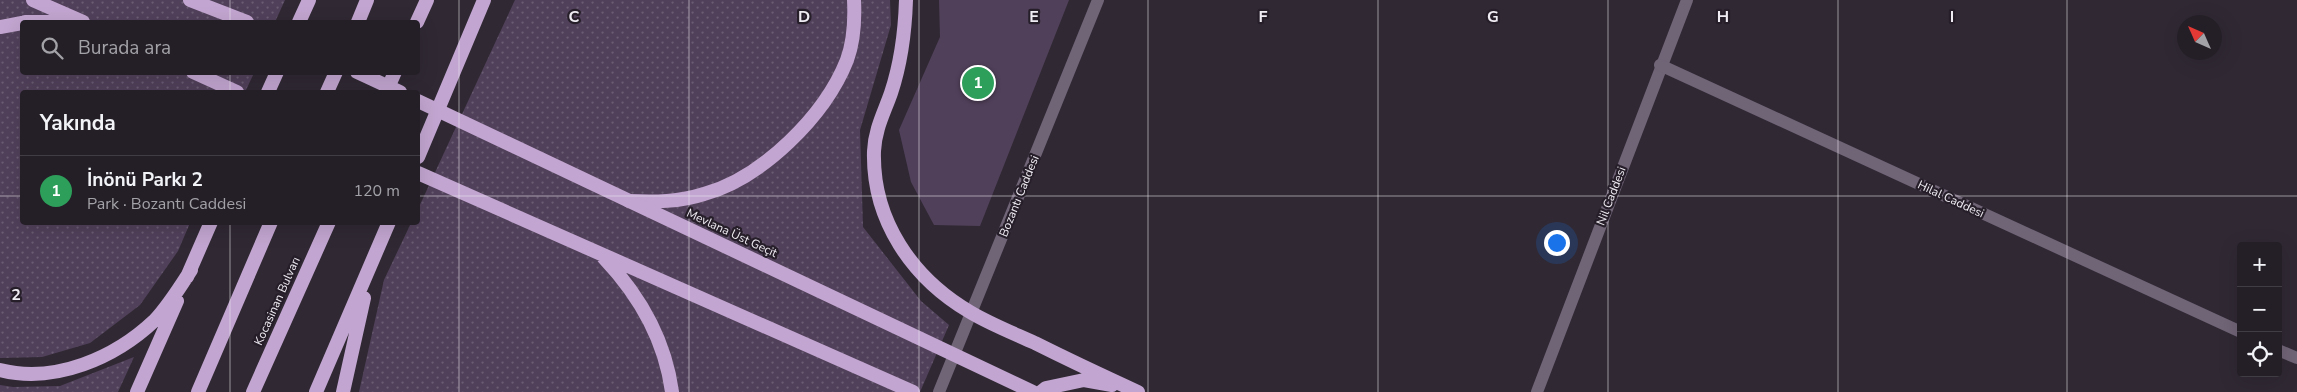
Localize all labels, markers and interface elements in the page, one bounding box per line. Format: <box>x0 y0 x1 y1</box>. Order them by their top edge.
text: C <box>569 6 580 28</box>
text: D <box>798 6 810 28</box>
text: E <box>1029 6 1039 28</box>
text: F <box>1259 6 1268 28</box>
text: G <box>1487 6 1499 28</box>
text: H <box>1717 6 1729 28</box>
text: I <box>1950 6 1954 28</box>
north arrow <box>2177 15 2222 60</box>
search box <box>20 20 420 75</box>
icon: search <box>38 34 66 62</box>
text: Burada ara <box>78 35 171 61</box>
pin: 1 <box>962 64 994 102</box>
text: Yakında <box>40 109 116 137</box>
street label: Bozantı Caddesi <box>995 153 1043 239</box>
street label: Nil Caddesi <box>1593 164 1629 228</box>
text: İnönü Parkı 2 <box>87 167 203 193</box>
street label: Hilal Caddesi <box>1915 177 1987 221</box>
text: 1 <box>51 180 61 202</box>
text: 120 m <box>353 180 400 202</box>
text: Park · Bozantı Caddesi <box>87 193 246 215</box>
street label: Mevlana Üst Geçit <box>684 205 781 261</box>
your location <box>1544 230 1570 256</box>
map controls <box>2237 242 2282 377</box>
button: + <box>2237 242 2282 287</box>
street label: Kocasinan Bulvarı <box>250 254 304 348</box>
text: 2 <box>11 284 21 306</box>
button: − <box>2237 287 2282 332</box>
button: locate <box>2237 332 2282 377</box>

